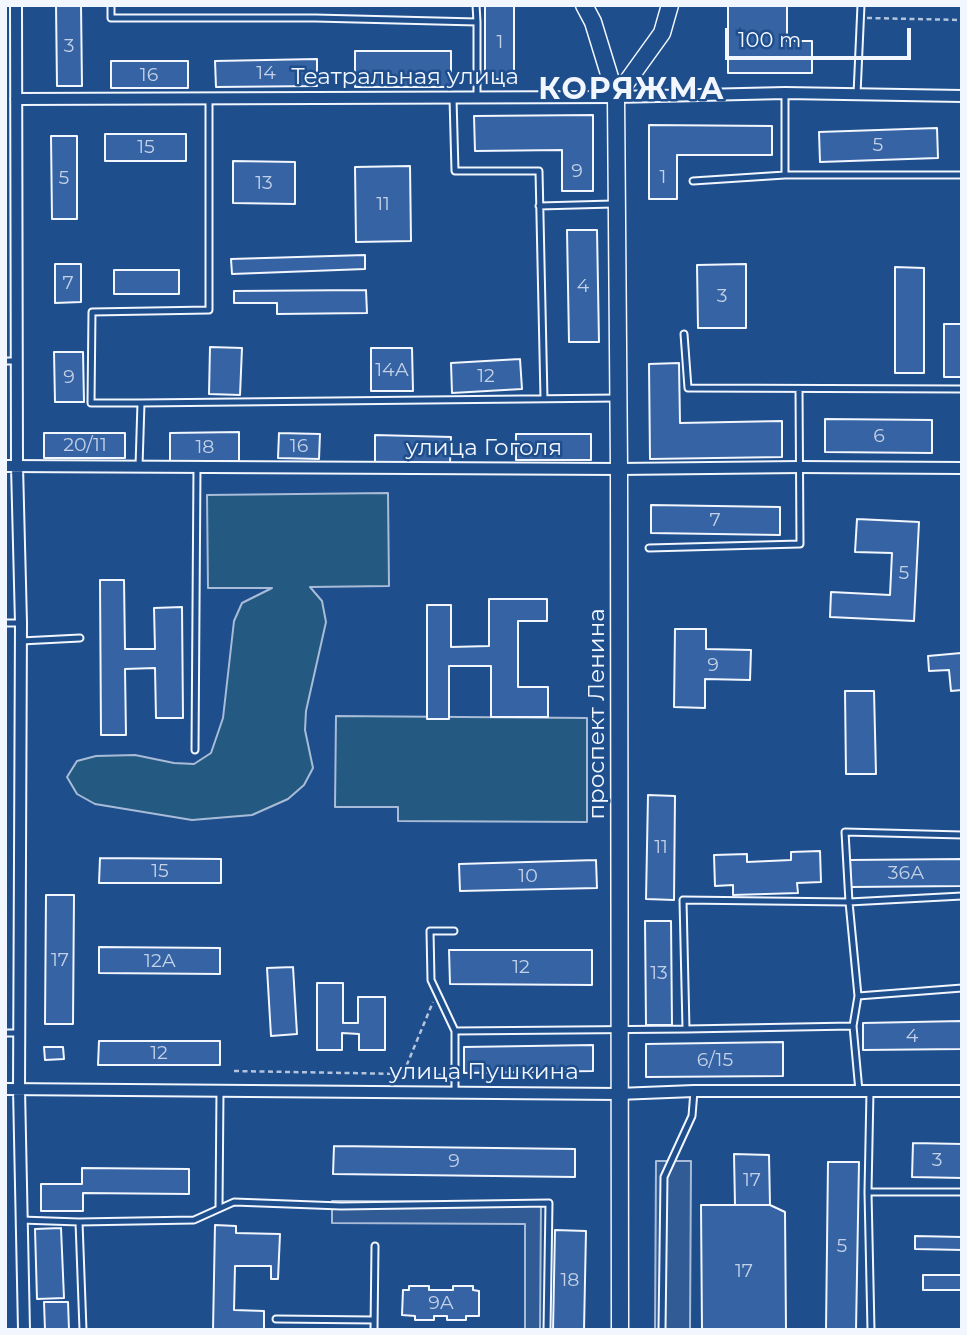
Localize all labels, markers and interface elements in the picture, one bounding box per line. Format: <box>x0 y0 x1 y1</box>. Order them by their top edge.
scale bar <box>729 14 914 58</box>
text: 100 m <box>738 27 801 52</box>
house number: 1 <box>497 31 503 53</box>
house number: 3 <box>64 35 74 57</box>
house number: 14 <box>256 62 276 84</box>
street label: Театральная улица <box>291 63 519 91</box>
house number: 16 <box>140 64 158 86</box>
district label: КОРЯЖМА <box>539 72 725 108</box>
house number: 5 <box>873 134 883 156</box>
house number: 15 <box>137 136 155 158</box>
house number: 9 <box>571 160 583 182</box>
house number: 1 <box>660 166 666 188</box>
house number: 5 <box>59 167 69 189</box>
house number: 13 <box>255 172 273 194</box>
house number: 11 <box>376 193 390 215</box>
house number: 7 <box>62 272 74 294</box>
house number: 4 <box>577 275 589 297</box>
house number: 3 <box>717 285 727 307</box>
house number: 14А <box>375 359 409 381</box>
house number: 12 <box>477 365 495 387</box>
house number: 9 <box>63 366 75 388</box>
house number: 6 <box>873 425 885 447</box>
house number: 20/11 <box>63 434 107 456</box>
street label: улица Гоголя <box>406 434 562 462</box>
house number: 16 <box>290 435 308 457</box>
house number: 18 <box>196 436 214 458</box>
house number: 7 <box>709 509 721 531</box>
house number: 5 <box>899 562 909 584</box>
street label: проспект Ленина <box>583 608 611 820</box>
house number: 9 <box>707 654 719 676</box>
house number: 11 <box>654 836 668 858</box>
house number: 15 <box>151 860 169 882</box>
house number: 36А <box>888 862 924 884</box>
house number: 10 <box>518 865 538 887</box>
house number: 17 <box>51 949 69 971</box>
house number: 12А <box>144 950 176 972</box>
house number: 12 <box>512 956 530 978</box>
house number: 13 <box>650 962 668 984</box>
house number: 4 <box>906 1025 918 1047</box>
house number: 12 <box>150 1042 168 1064</box>
house number: 6/15 <box>697 1049 733 1071</box>
street label: улица Пушкина <box>389 1058 579 1086</box>
house number: 3 <box>932 1149 942 1171</box>
house number: 9 <box>448 1150 460 1172</box>
house number: 17 <box>743 1169 761 1191</box>
house number: 5 <box>837 1235 847 1257</box>
house number: 17 <box>735 1260 753 1282</box>
house number: 18 <box>561 1269 579 1291</box>
house number: 9А <box>428 1292 454 1314</box>

